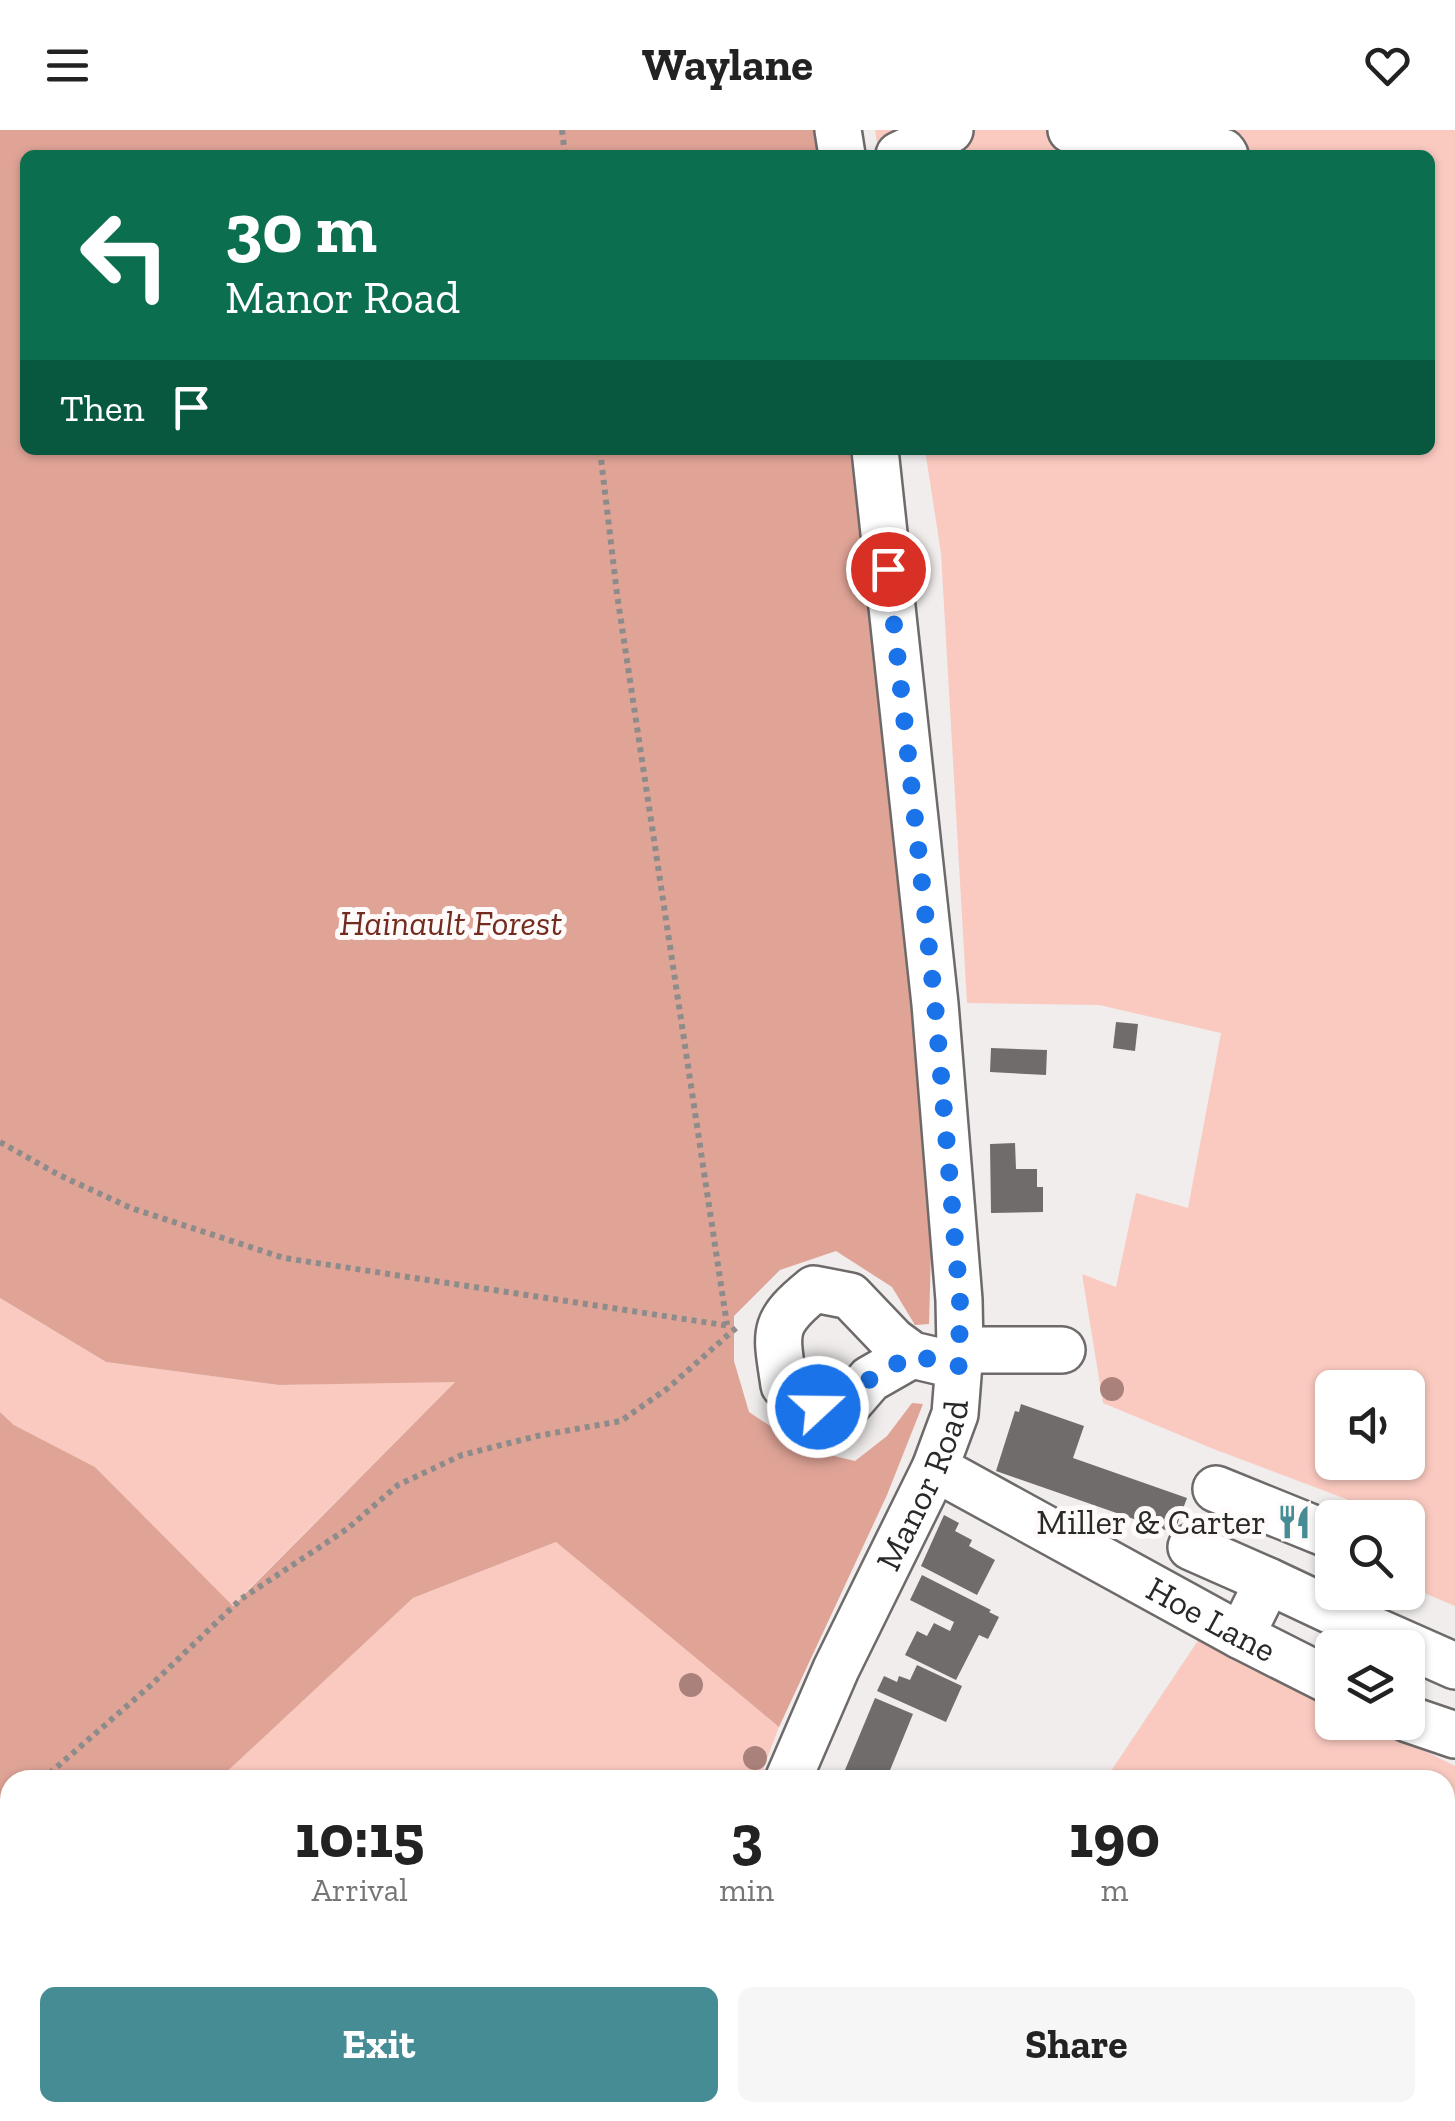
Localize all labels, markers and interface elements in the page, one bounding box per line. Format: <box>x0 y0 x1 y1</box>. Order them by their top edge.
icon: menu <box>40 38 95 93</box>
text: Waylane <box>642 38 813 92</box>
icon: heart <box>1360 38 1415 93</box>
text: 30 m <box>225 186 377 270</box>
icon: left <box>60 190 190 320</box>
text: Manor Road <box>225 271 460 325</box>
icon: arrive <box>164 380 219 435</box>
text: Then <box>60 385 144 431</box>
pin <box>846 527 931 612</box>
icon: arrive <box>861 542 916 597</box>
park label: Hainault Forest <box>340 902 562 944</box>
position arrow <box>766 1355 870 1459</box>
map controls <box>1315 1370 1425 1740</box>
button: sound <box>1315 1370 1425 1480</box>
street label: Manor Road <box>867 1399 977 1577</box>
button: search <box>1315 1500 1425 1610</box>
place label: Miller & Carter <box>1036 1501 1266 1543</box>
restaurant icon: Miller & Carter <box>1275 1503 1313 1541</box>
street label: Hoe Lane <box>1139 1567 1283 1671</box>
button: layers <box>1315 1630 1425 1740</box>
text: 10:15 <box>295 1800 424 1872</box>
text: 3 <box>731 1800 763 1872</box>
text: 190 <box>1069 1800 1160 1872</box>
text: Arrival <box>311 1871 408 1909</box>
text: min <box>719 1871 774 1909</box>
text: m <box>1101 1871 1128 1909</box>
button: Exit <box>40 1987 718 2102</box>
button: Share <box>738 1987 1415 2102</box>

